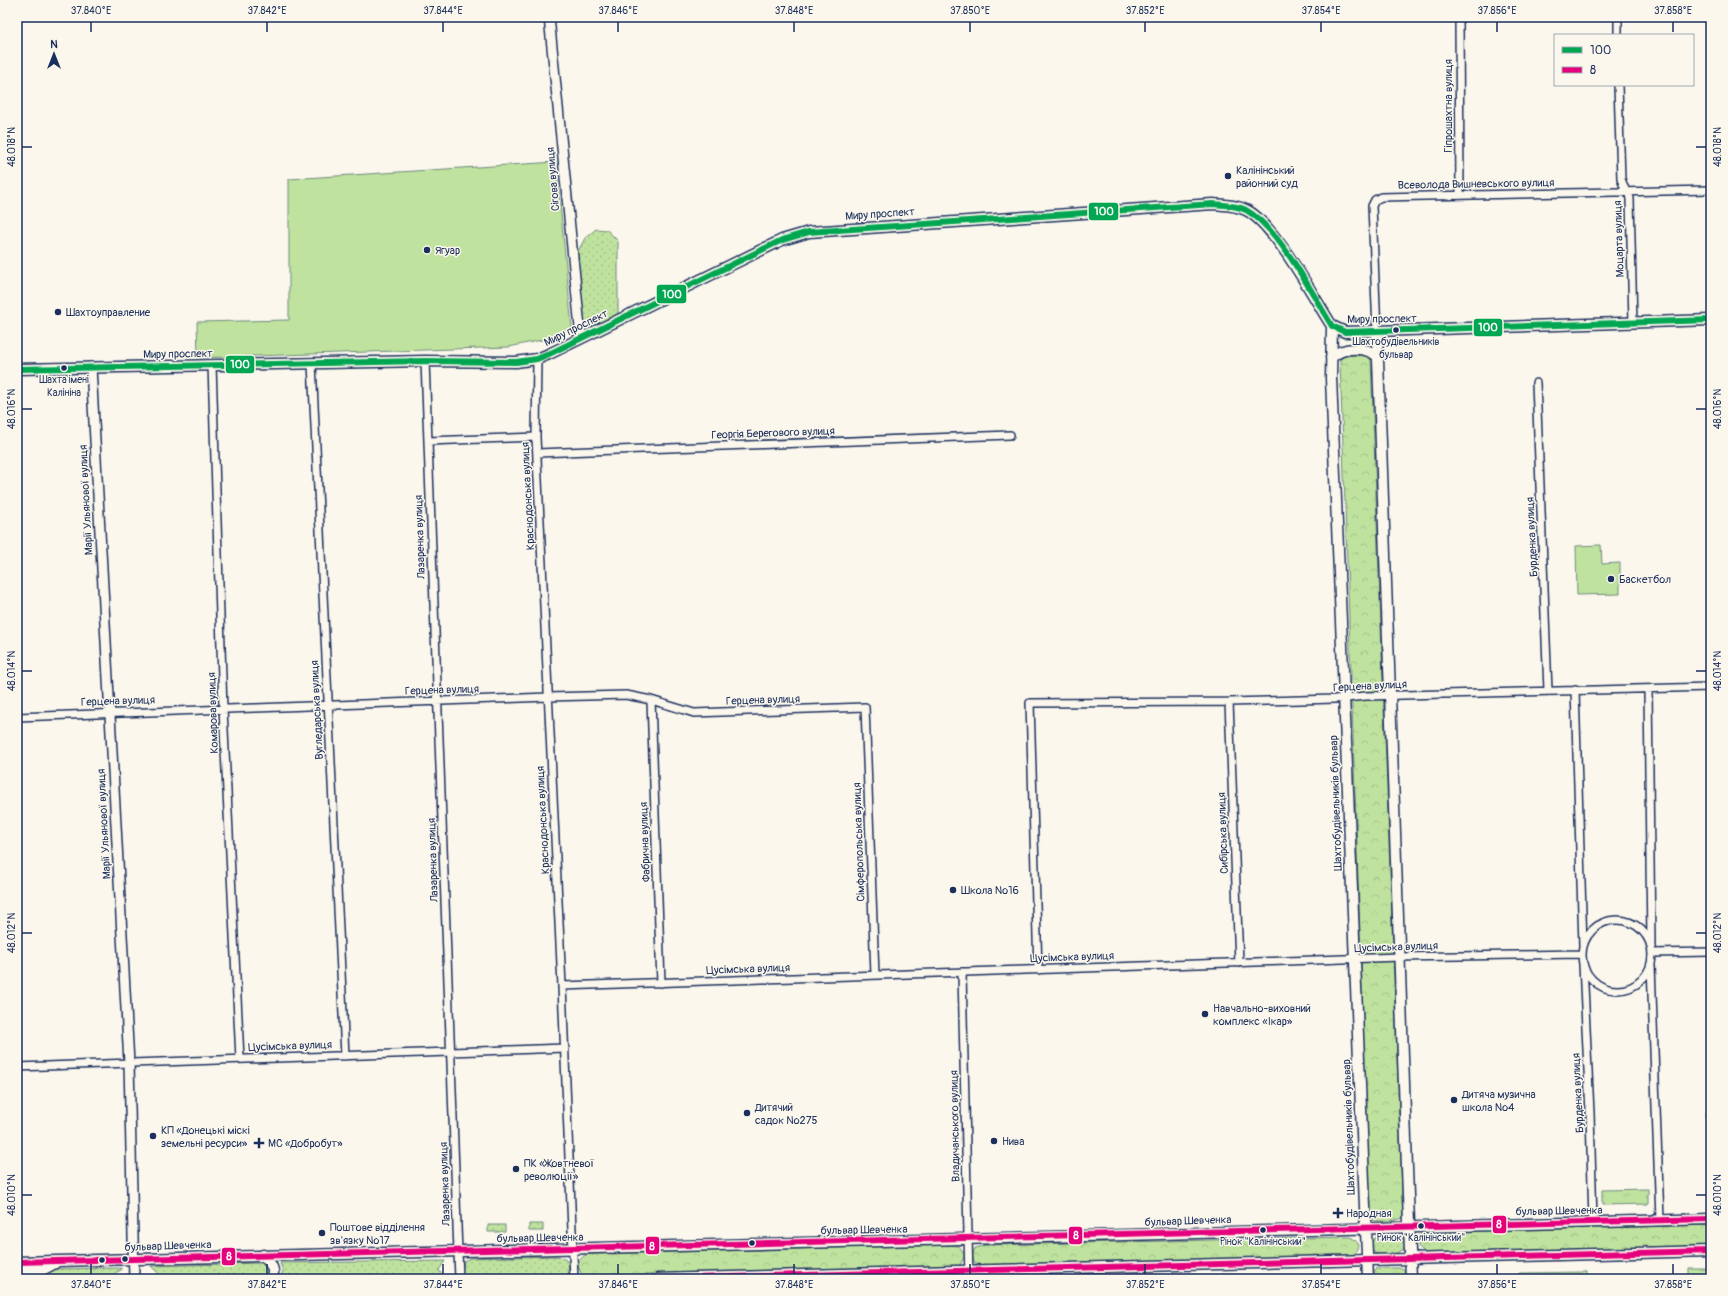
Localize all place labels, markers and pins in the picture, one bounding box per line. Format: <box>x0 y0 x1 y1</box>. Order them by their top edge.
place label: Калінінський районний суд <box>1236 164 1298 190</box>
marker: Калінінський районний суд <box>1223 171 1233 181</box>
place label: Ягуар <box>435 244 460 257</box>
marker: Ягуар <box>422 245 432 255</box>
place label: Шахтоуправление <box>66 306 151 319</box>
marker: Шахтоуправление <box>53 307 63 317</box>
marker: Шахтобудівельників бульвар <box>1391 325 1401 335</box>
place label: Шахтобудівельників бульвар <box>1352 336 1440 361</box>
marker: Шахта імені Калініна <box>59 363 69 373</box>
place label: Шахта імені Калініна <box>39 374 89 399</box>
place label: Баскетбол <box>1619 573 1671 586</box>
marker: Баскетбол <box>1606 574 1616 584</box>
place label: Школа №16 <box>961 884 1019 897</box>
marker: Школа №16 <box>948 885 958 895</box>
place label: Навчально-виховний комплекс «Ікар» <box>1213 1002 1311 1028</box>
marker: Навчально-виховний комплекс «Ікар» <box>1200 1009 1210 1019</box>
place label: Дитяча музична школа №4 <box>1461 1088 1536 1114</box>
marker: Дитяча музична школа №4 <box>1449 1095 1459 1105</box>
place label: Дитячий садок №275 <box>754 1101 818 1127</box>
marker: Дитячий садок №275 <box>742 1108 752 1118</box>
place label: КП «Донецькі міскі земельні ресурси» <box>161 1124 250 1150</box>
marker: КП «Донецькі міскі земельні ресурси» <box>148 1131 158 1141</box>
place label: Нива <box>1002 1135 1024 1148</box>
marker: Нива <box>989 1136 999 1146</box>
marker: МС «Добробут» <box>253 1137 265 1149</box>
place label: МС «Добробут» <box>268 1137 343 1150</box>
place label: ПК «Жовтневої революції» <box>524 1157 594 1183</box>
marker: ПК «Жовтневої революції» <box>511 1164 521 1174</box>
place label: Народная <box>1346 1207 1392 1220</box>
marker: Народная <box>1333 1208 1343 1218</box>
place label: Поштове відділення зв'язку №17 <box>330 1221 425 1247</box>
marker: Ринок "Калінінський" <box>1416 1221 1426 1231</box>
marker: Рінок "Калінінський" <box>1258 1225 1268 1235</box>
marker: Поштове відділення зв'язку №17 <box>317 1228 327 1238</box>
place label: Ринок "Калінінський" <box>1377 1232 1465 1244</box>
place label: Рінок "Калінінський" <box>1220 1236 1306 1248</box>
unlabelled marker <box>747 1238 757 1248</box>
unlabelled marker <box>120 1254 130 1264</box>
unlabelled marker <box>97 1255 107 1265</box>

